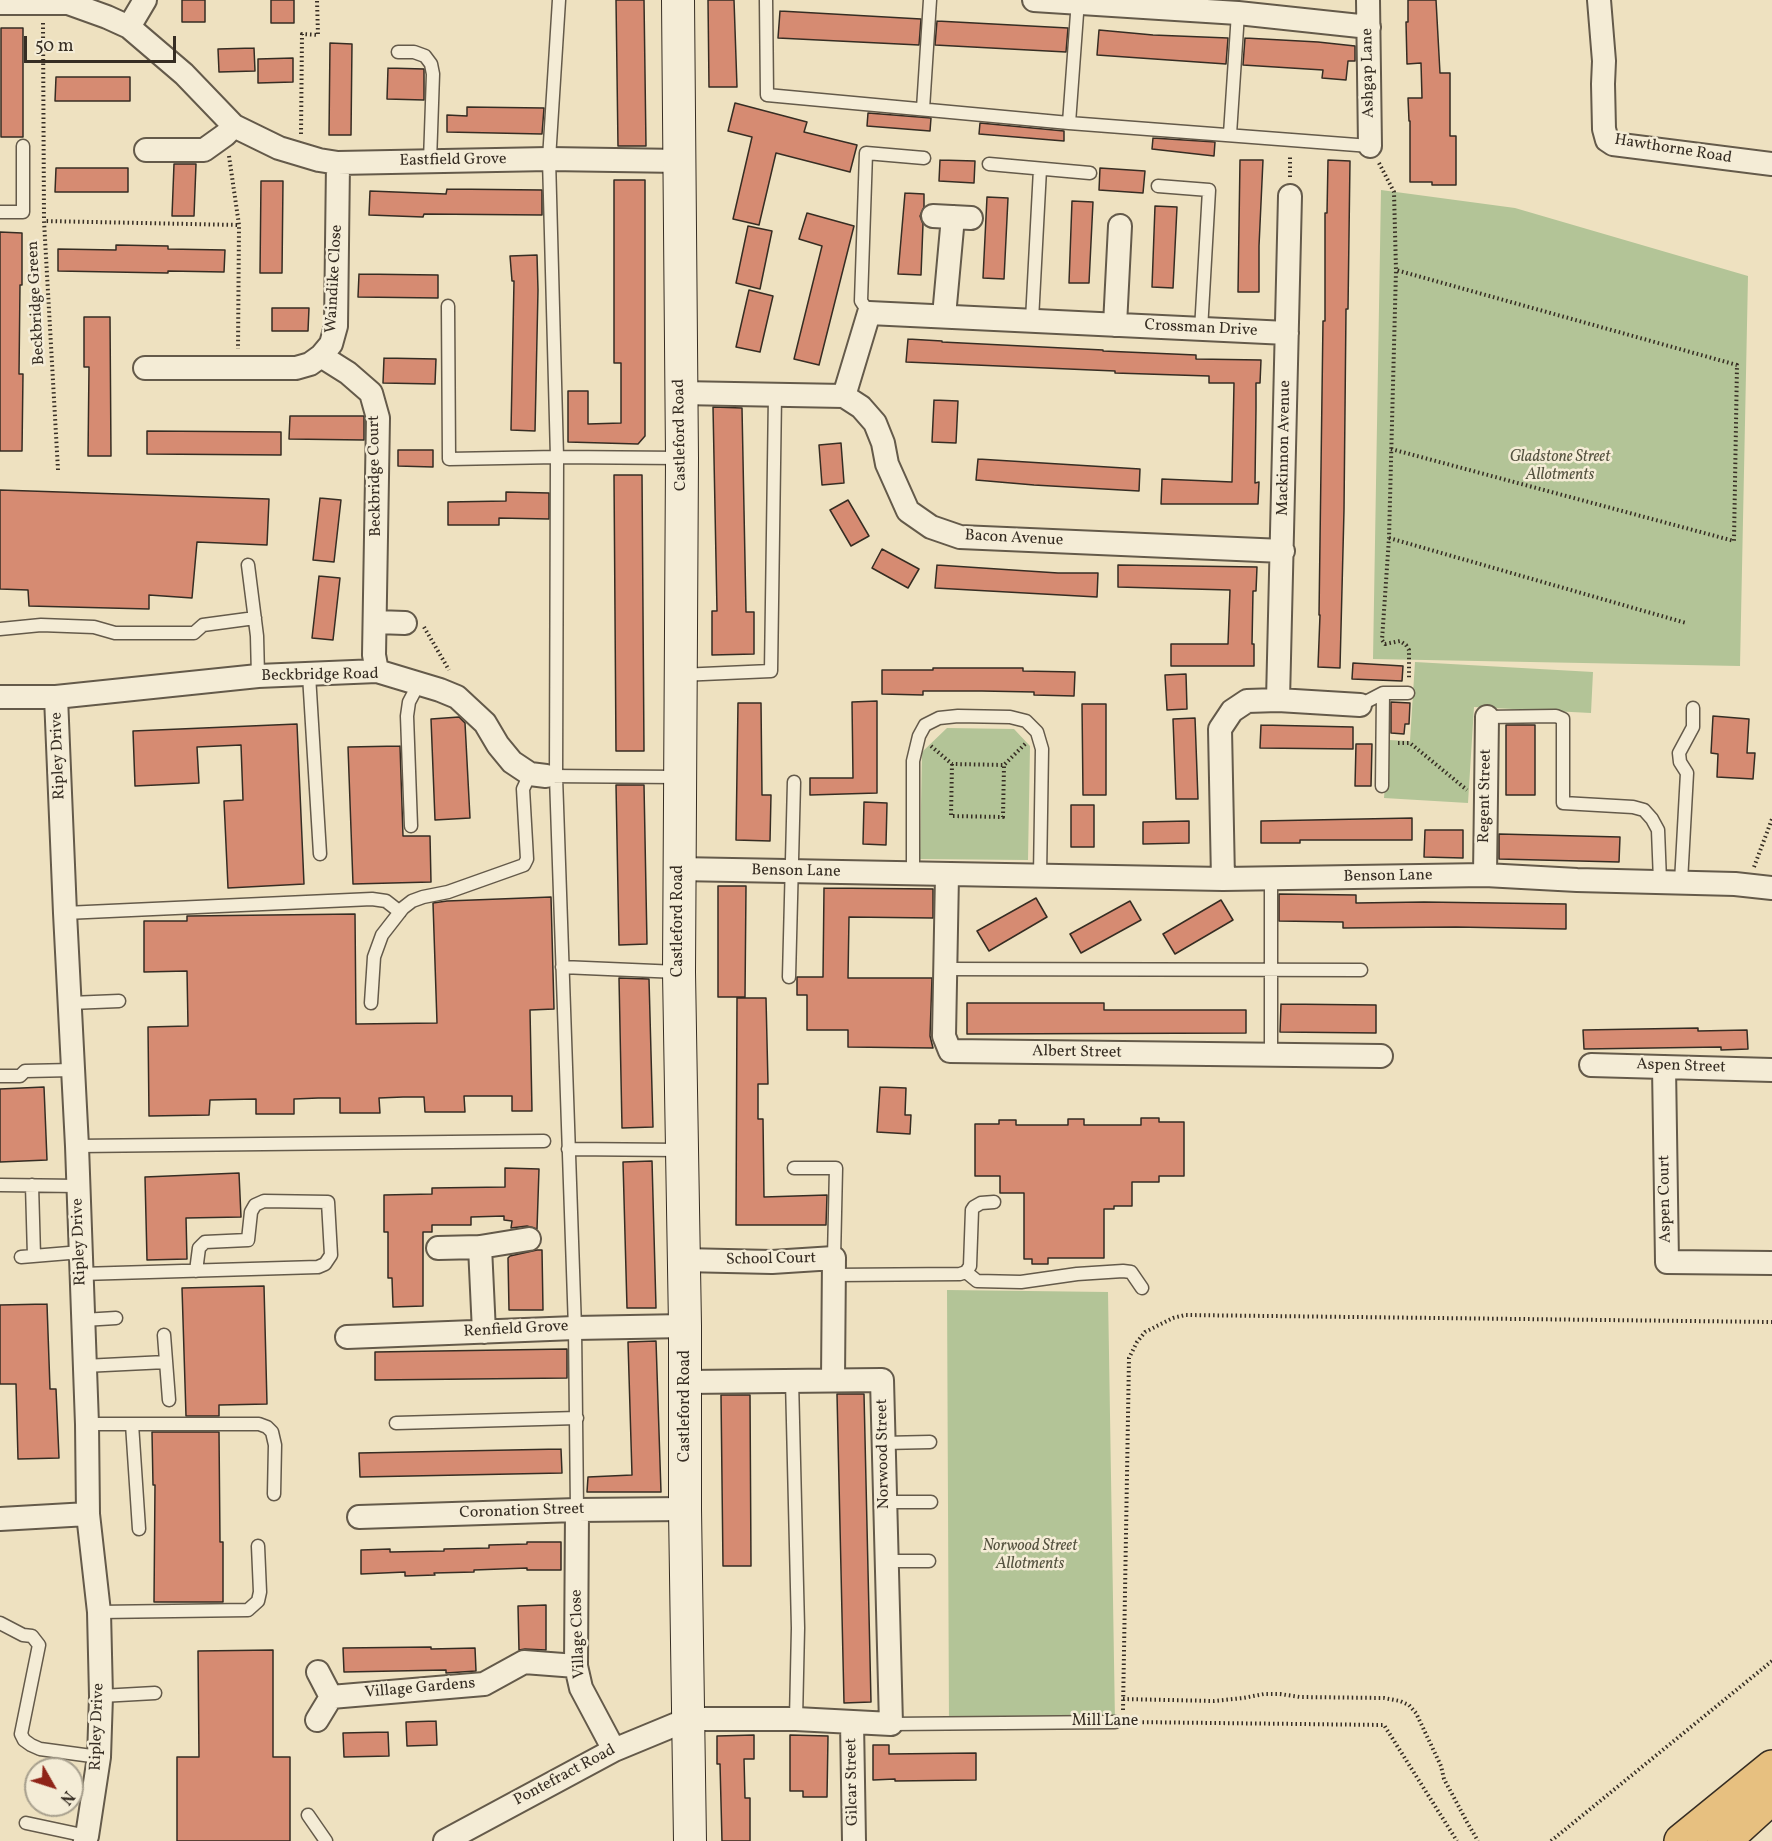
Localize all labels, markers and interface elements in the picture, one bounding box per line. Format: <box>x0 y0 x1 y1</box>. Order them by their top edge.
scale bar <box>27 24 178 62</box>
street label: Ashgap Lane <box>1359 28 1379 118</box>
text: 50 m <box>35 34 74 59</box>
street label: Hawthorne Road <box>1613 131 1733 169</box>
street label: Eastfield Grove <box>399 150 507 172</box>
street label: Waindike Close <box>323 224 347 334</box>
street label: Beckbridge Green <box>24 240 50 366</box>
street label: Crossman Drive <box>1144 316 1258 342</box>
street label: Castleford Road <box>670 379 692 491</box>
street label: Mackinnon Avenue <box>1274 380 1296 516</box>
street label: Beckbridge Court <box>365 415 387 537</box>
park label: Gladstone Street Allotments <box>1510 448 1610 486</box>
street label: Bacon Avenue <box>964 527 1064 551</box>
street label: Beckbridge Road <box>261 665 379 687</box>
street label: Ripley Drive <box>48 712 70 800</box>
street label: Regent Street <box>1476 749 1496 843</box>
street label: Benson Lane <box>751 862 841 882</box>
street label: Castleford Road <box>669 865 689 977</box>
street label: Benson Lane <box>1343 867 1433 887</box>
street label: Albert Street <box>1032 1043 1122 1063</box>
street label: Aspen Street <box>1636 1056 1726 1078</box>
street label: Aspen Court <box>1656 1155 1676 1243</box>
street label: Ripley Drive <box>69 1198 91 1286</box>
street label: School Court <box>726 1250 816 1270</box>
street label: Renfield Grove <box>463 1318 569 1342</box>
street label: Castleford Road <box>676 1350 696 1462</box>
street label: Norwood Street <box>873 1399 895 1509</box>
street label: Coronation Street <box>459 1500 585 1524</box>
park label: Norwood Street Allotments <box>983 1537 1077 1575</box>
street label: Village Close <box>568 1589 590 1679</box>
street label: Village Gardens <box>364 1675 476 1703</box>
street label: Ripley Drive <box>87 1683 109 1771</box>
street label: Mill Lane <box>1072 1712 1138 1732</box>
street label: Gilcar Street <box>843 1738 863 1826</box>
street label: Pontefract Road <box>511 1741 619 1811</box>
north arrow <box>24 1757 84 1817</box>
text: N <box>54 1786 79 1809</box>

